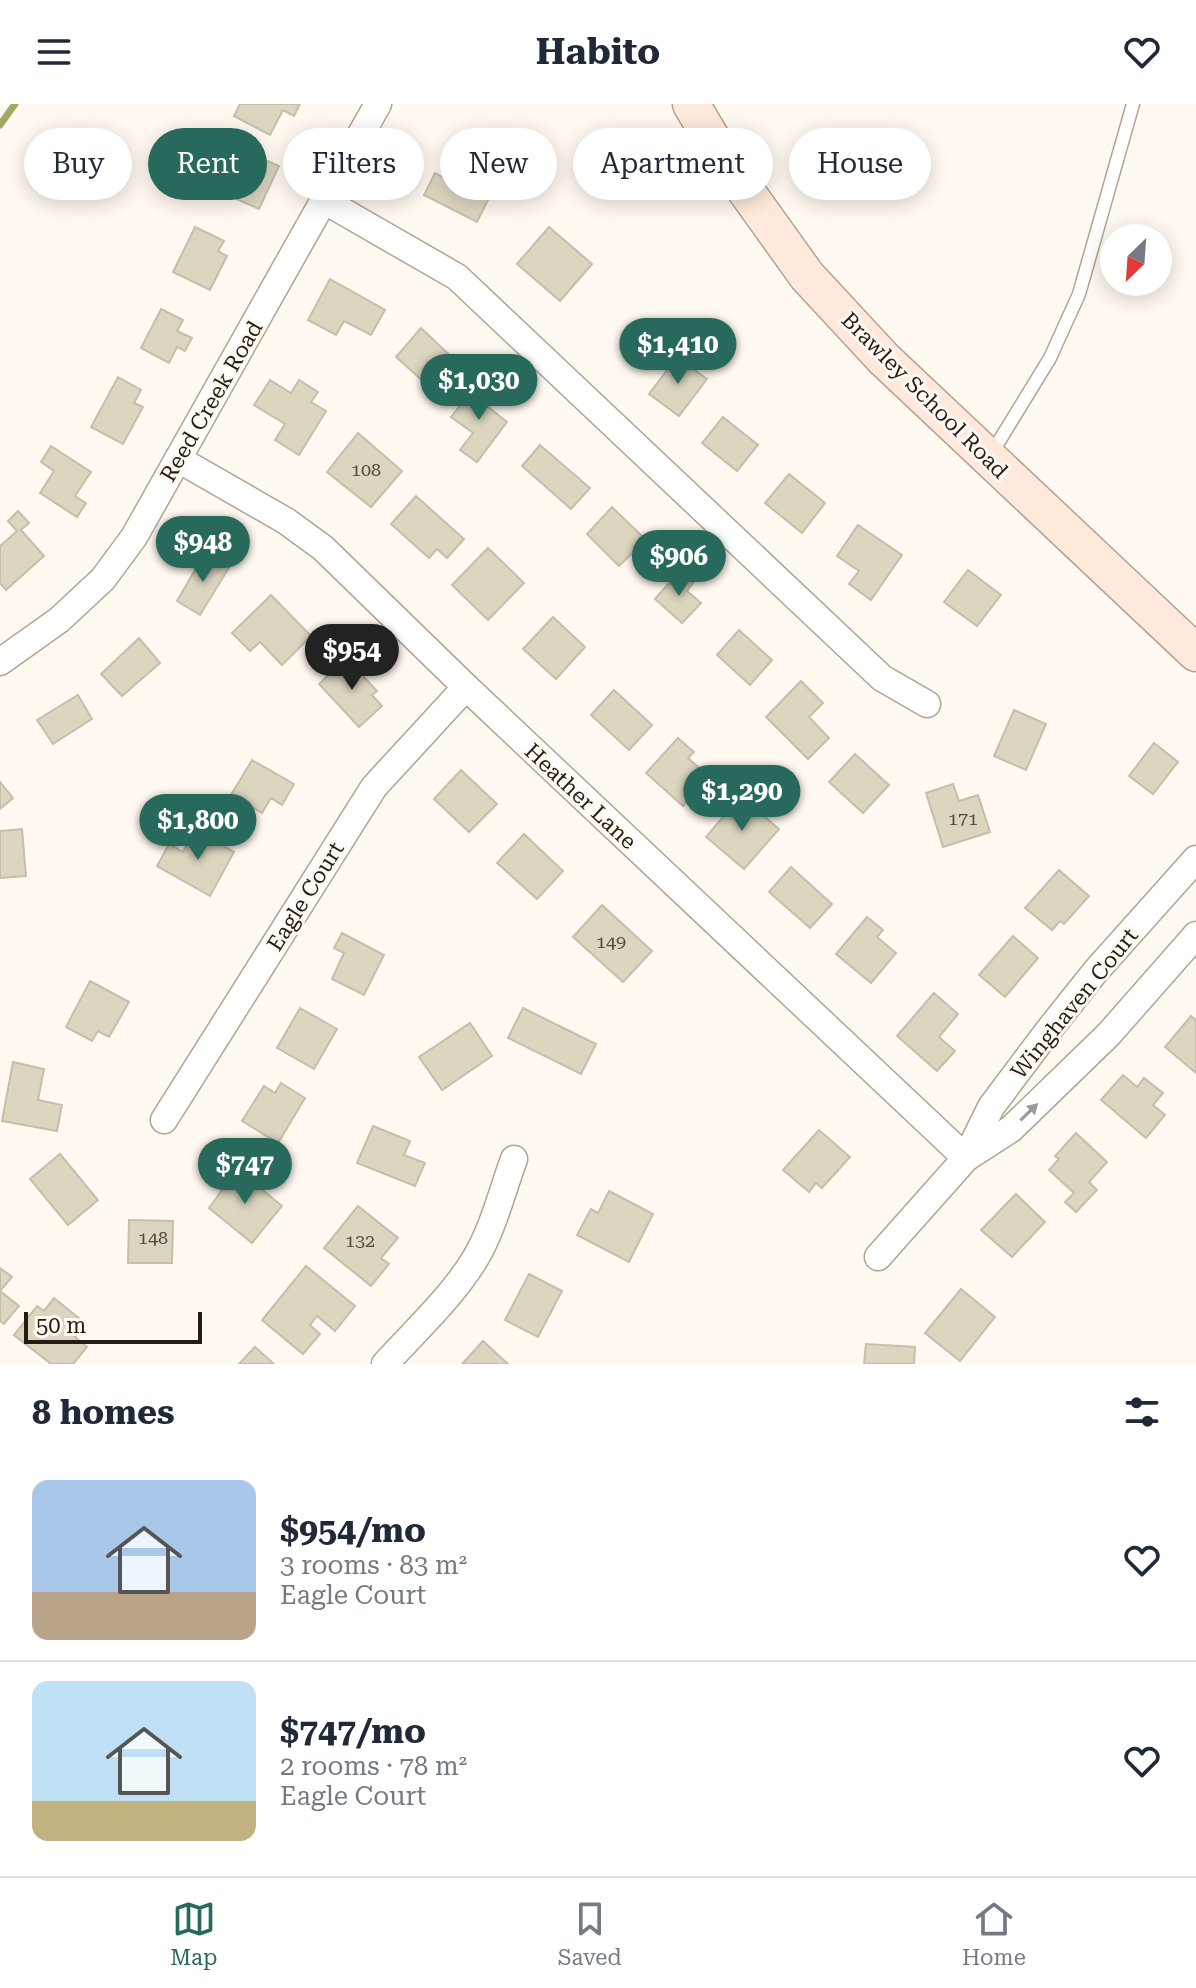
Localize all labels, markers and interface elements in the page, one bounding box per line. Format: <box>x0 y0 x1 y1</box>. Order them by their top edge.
icon: menu <box>32 30 76 74</box>
icon: heart <box>1120 30 1164 74</box>
text: Habito <box>536 31 660 73</box>
chip: Buy <box>24 128 132 200</box>
chip: Rent <box>148 128 267 200</box>
chip: Filters <box>283 128 424 200</box>
chip: New <box>440 128 557 200</box>
chip: Apartment <box>573 128 773 200</box>
chip: House <box>789 128 931 200</box>
north arrow <box>1100 224 1172 296</box>
map controls <box>1100 224 1172 296</box>
street label: Brawley School Road <box>836 307 1013 484</box>
street label: Reed Creek Road <box>155 316 268 486</box>
pin: $1,410 <box>613 318 743 386</box>
text: $1,410 <box>637 329 719 359</box>
pin: $1,030 <box>414 354 544 422</box>
text: $1,030 <box>438 365 520 395</box>
house number: 108 <box>351 459 381 480</box>
pin: $948 <box>156 516 250 584</box>
text: $948 <box>174 527 232 557</box>
pin: $906 <box>632 530 726 598</box>
text: $906 <box>650 541 708 571</box>
pin: $954 <box>305 624 399 692</box>
text: $954 <box>323 635 381 665</box>
street label: Heather Lane <box>520 738 641 854</box>
pin: $1,290 <box>677 765 807 833</box>
text: $1,290 <box>701 776 783 806</box>
pin: $1,800 <box>133 794 263 862</box>
text: $1,800 <box>157 805 239 835</box>
house number: 171 <box>948 808 978 829</box>
street label: Eagle Court <box>262 837 349 955</box>
street label: Winghaven Court <box>1006 923 1143 1084</box>
house number: 149 <box>596 931 626 952</box>
one-way arrow <box>1019 1103 1038 1121</box>
pin: $747 <box>198 1138 292 1206</box>
text: $747 <box>216 1149 274 1179</box>
house number: 148 <box>138 1227 168 1248</box>
house number: 132 <box>345 1230 375 1251</box>
scale bar <box>24 1308 202 1344</box>
text: 50 m <box>36 1313 86 1338</box>
icon: filters <box>1120 1390 1164 1434</box>
text: 8 homes <box>32 1392 175 1432</box>
text: $954/mo <box>280 1510 426 1550</box>
icon: home <box>96 1512 192 1608</box>
icon: heart <box>1120 1538 1164 1582</box>
text: 3 rooms · 83 m² <box>280 1550 467 1580</box>
text: Eagle Court <box>280 1580 426 1610</box>
text: $747/mo <box>280 1711 426 1751</box>
icon: home <box>96 1713 192 1809</box>
icon: heart <box>1120 1739 1164 1783</box>
text: 2 rooms · 78 m² <box>280 1751 467 1781</box>
text: Eagle Court <box>280 1781 426 1811</box>
tab: Map <box>170 1897 217 1970</box>
tab: Saved <box>558 1897 622 1970</box>
tab: Home <box>962 1897 1026 1970</box>

